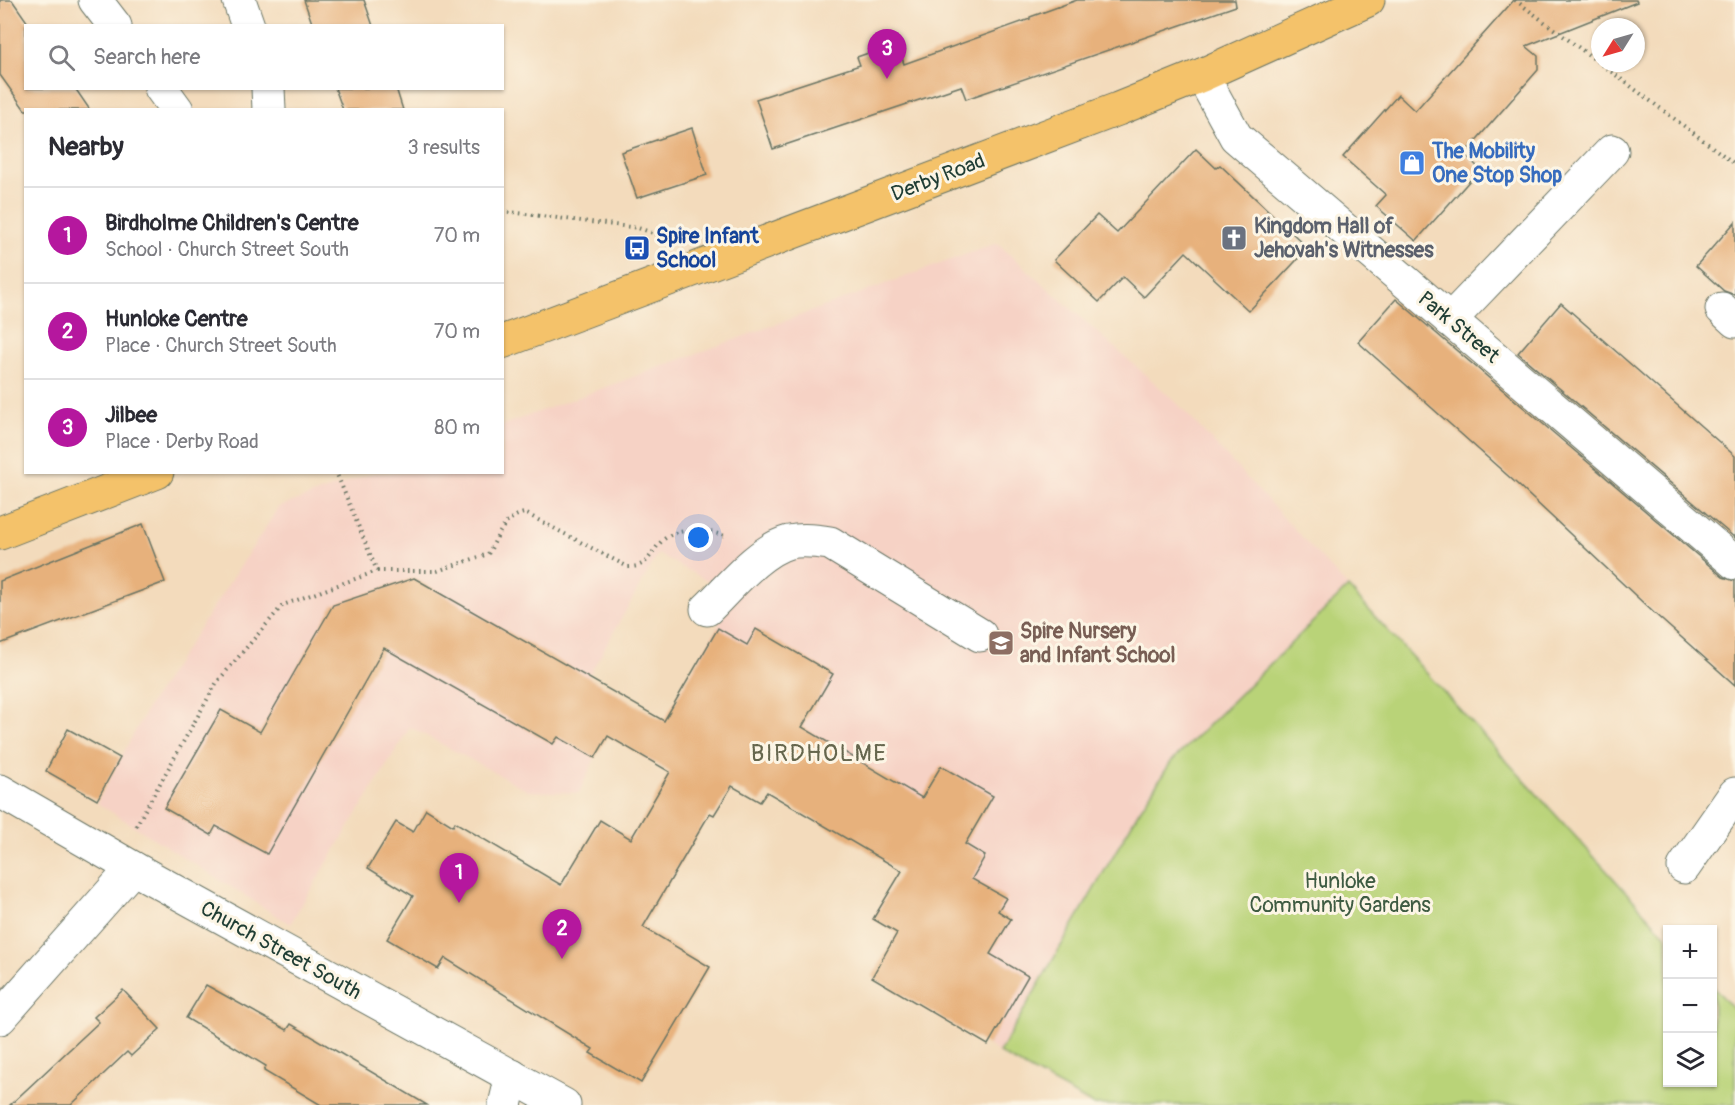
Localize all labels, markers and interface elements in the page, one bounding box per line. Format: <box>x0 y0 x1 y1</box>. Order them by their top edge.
north arrow <box>1591 18 1645 72</box>
search box <box>24 24 504 90</box>
pin: 3 <box>868 29 906 79</box>
icon: search <box>45 41 78 74</box>
text: Search here <box>93 43 200 71</box>
text: Nearby <box>48 131 124 163</box>
text: 3 results <box>408 135 480 160</box>
place label: The Mobility One Stop Shop <box>1431 138 1562 189</box>
street label: Derby Road <box>887 147 989 208</box>
shop icon: The Mobility One Stop Shop <box>1397 148 1427 178</box>
text: Birdholme Children's Centre <box>105 209 359 237</box>
place label: Kingdom Hall of Jehovah's Witnesses <box>1254 213 1434 264</box>
text: 1 <box>64 223 71 248</box>
text: 70 m <box>434 223 480 248</box>
place label: Spire Infant School <box>656 223 759 274</box>
church icon: Kingdom Hall of Jehovah's Witnesses <box>1219 223 1249 253</box>
bus stop icon: Spire Infant School <box>622 233 652 263</box>
text: School · Church Street South <box>105 237 349 262</box>
street label: Park Street <box>1412 285 1505 370</box>
text: Hunloke Centre <box>105 305 248 333</box>
text: 2 <box>62 319 73 344</box>
text: 70 m <box>434 319 480 344</box>
text: Place · Church Street South <box>105 333 337 358</box>
text: Jilbee <box>105 401 157 429</box>
text: 3 <box>62 415 73 440</box>
text: 80 m <box>434 415 480 440</box>
text: Place · Derby Road <box>105 429 259 454</box>
your location <box>684 523 713 552</box>
place label: Spire Nursery and Infant School <box>1020 618 1176 669</box>
school or university icon: Spire Nursery and Infant School <box>986 628 1016 658</box>
district label: BIRDHOLME <box>751 739 887 768</box>
pin: 1 <box>440 854 478 903</box>
park label: Hunloke Community Gardens <box>1249 868 1431 919</box>
street label: Church Street South <box>196 895 366 1006</box>
pin: 2 <box>542 910 582 959</box>
map controls <box>1663 925 1717 1087</box>
button: + <box>1663 925 1717 979</box>
button: − <box>1663 979 1717 1033</box>
button: layers <box>1663 1033 1717 1087</box>

